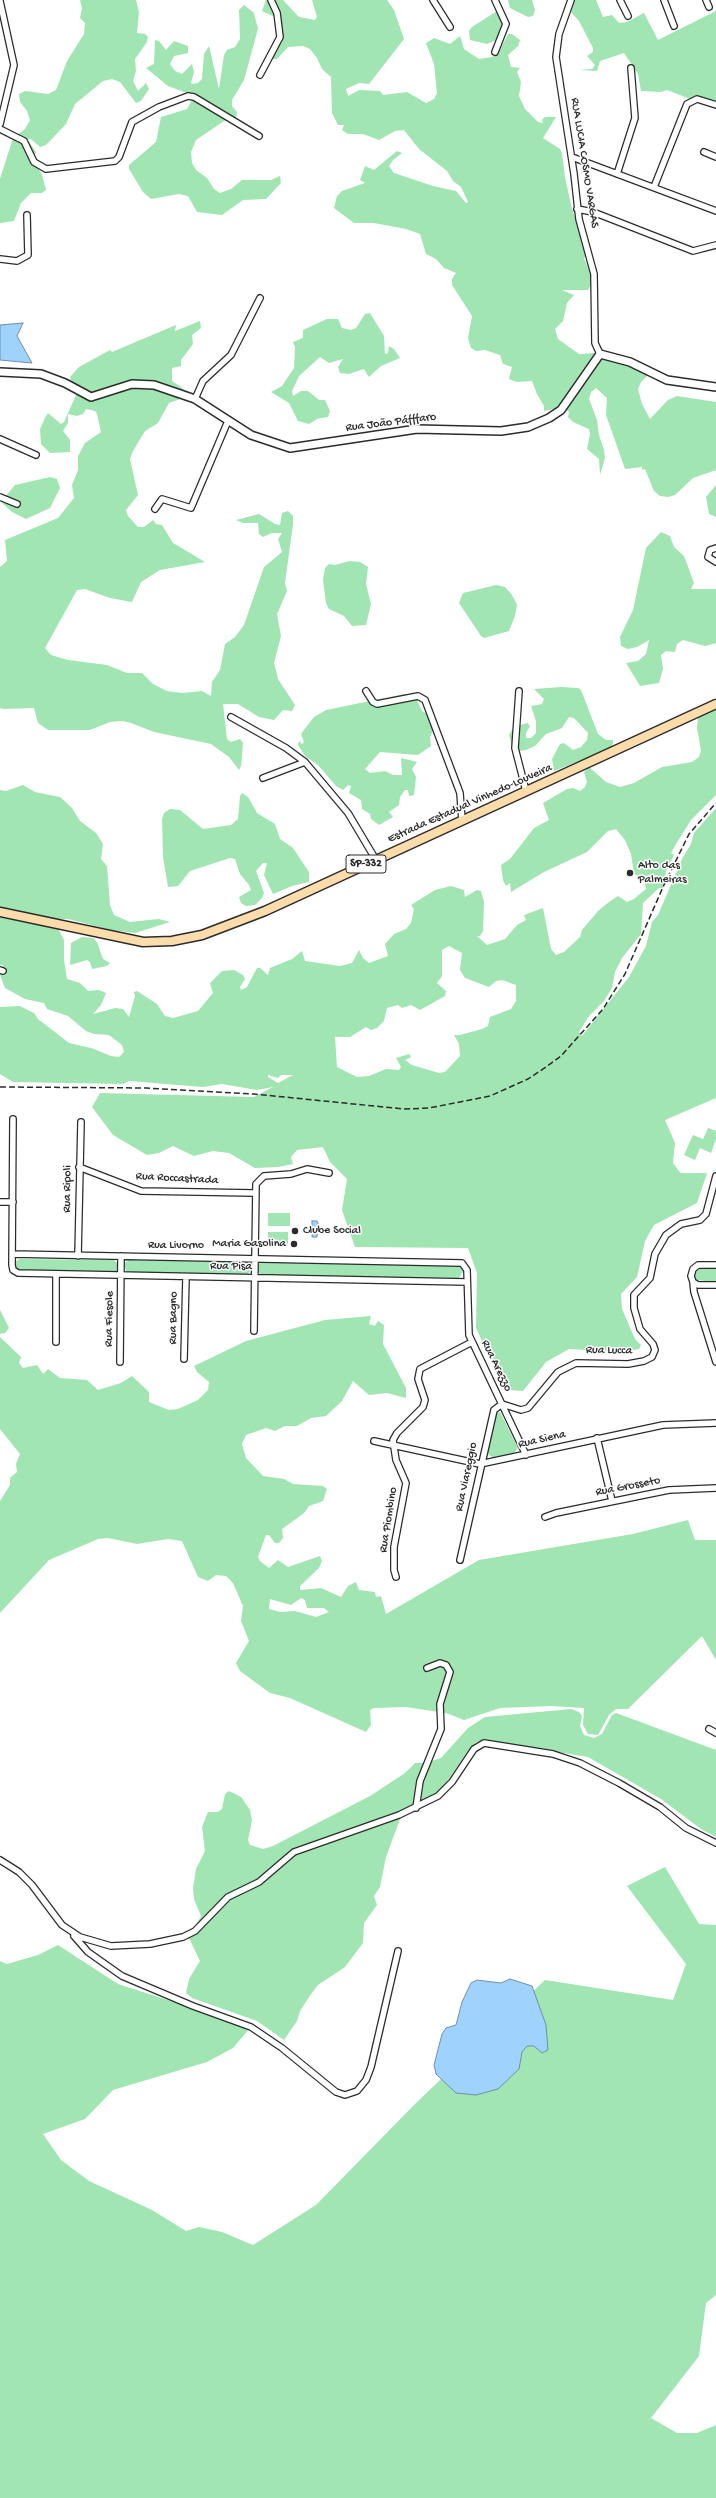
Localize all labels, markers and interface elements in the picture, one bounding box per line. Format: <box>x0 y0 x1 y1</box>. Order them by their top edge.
street label: RUA LUCIA COSMO VARGAS <box>567 97 601 229</box>
street label: Rua João Páfffaro <box>345 410 437 436</box>
street label: Estrada Estadual Vinhedo-Louveira <box>386 761 554 847</box>
road number: SP-332 <box>346 855 386 873</box>
place label: Alto das Palmeiras <box>638 859 687 887</box>
marker: Alto das Palmeiras <box>625 868 635 878</box>
street label: Rua Ripoli <box>60 1165 76 1213</box>
street label: Rua Roccastrada <box>135 1170 219 1188</box>
place label: Clube Social <box>303 1224 361 1238</box>
marker: Clube Social <box>290 1226 300 1236</box>
place label: Maria Gasolina <box>212 1237 286 1251</box>
street label: Rua Livorno <box>148 1239 204 1253</box>
marker: Maria Gasolina <box>289 1239 299 1249</box>
street label: Rua Pisa <box>210 1259 252 1275</box>
street label: Rua Fiesole <box>102 1291 118 1347</box>
street label: Rua Bagno <box>166 1291 182 1345</box>
street label: Rua Arezzo <box>477 1338 515 1394</box>
street label: Rua Lucca <box>586 1343 632 1359</box>
street label: Rua Siena <box>517 1428 567 1452</box>
street label: Rua Viareggio <box>453 1441 481 1513</box>
street label: Rua Grosseto <box>594 1474 662 1500</box>
street label: Rua Piombino <box>377 1486 401 1554</box>

